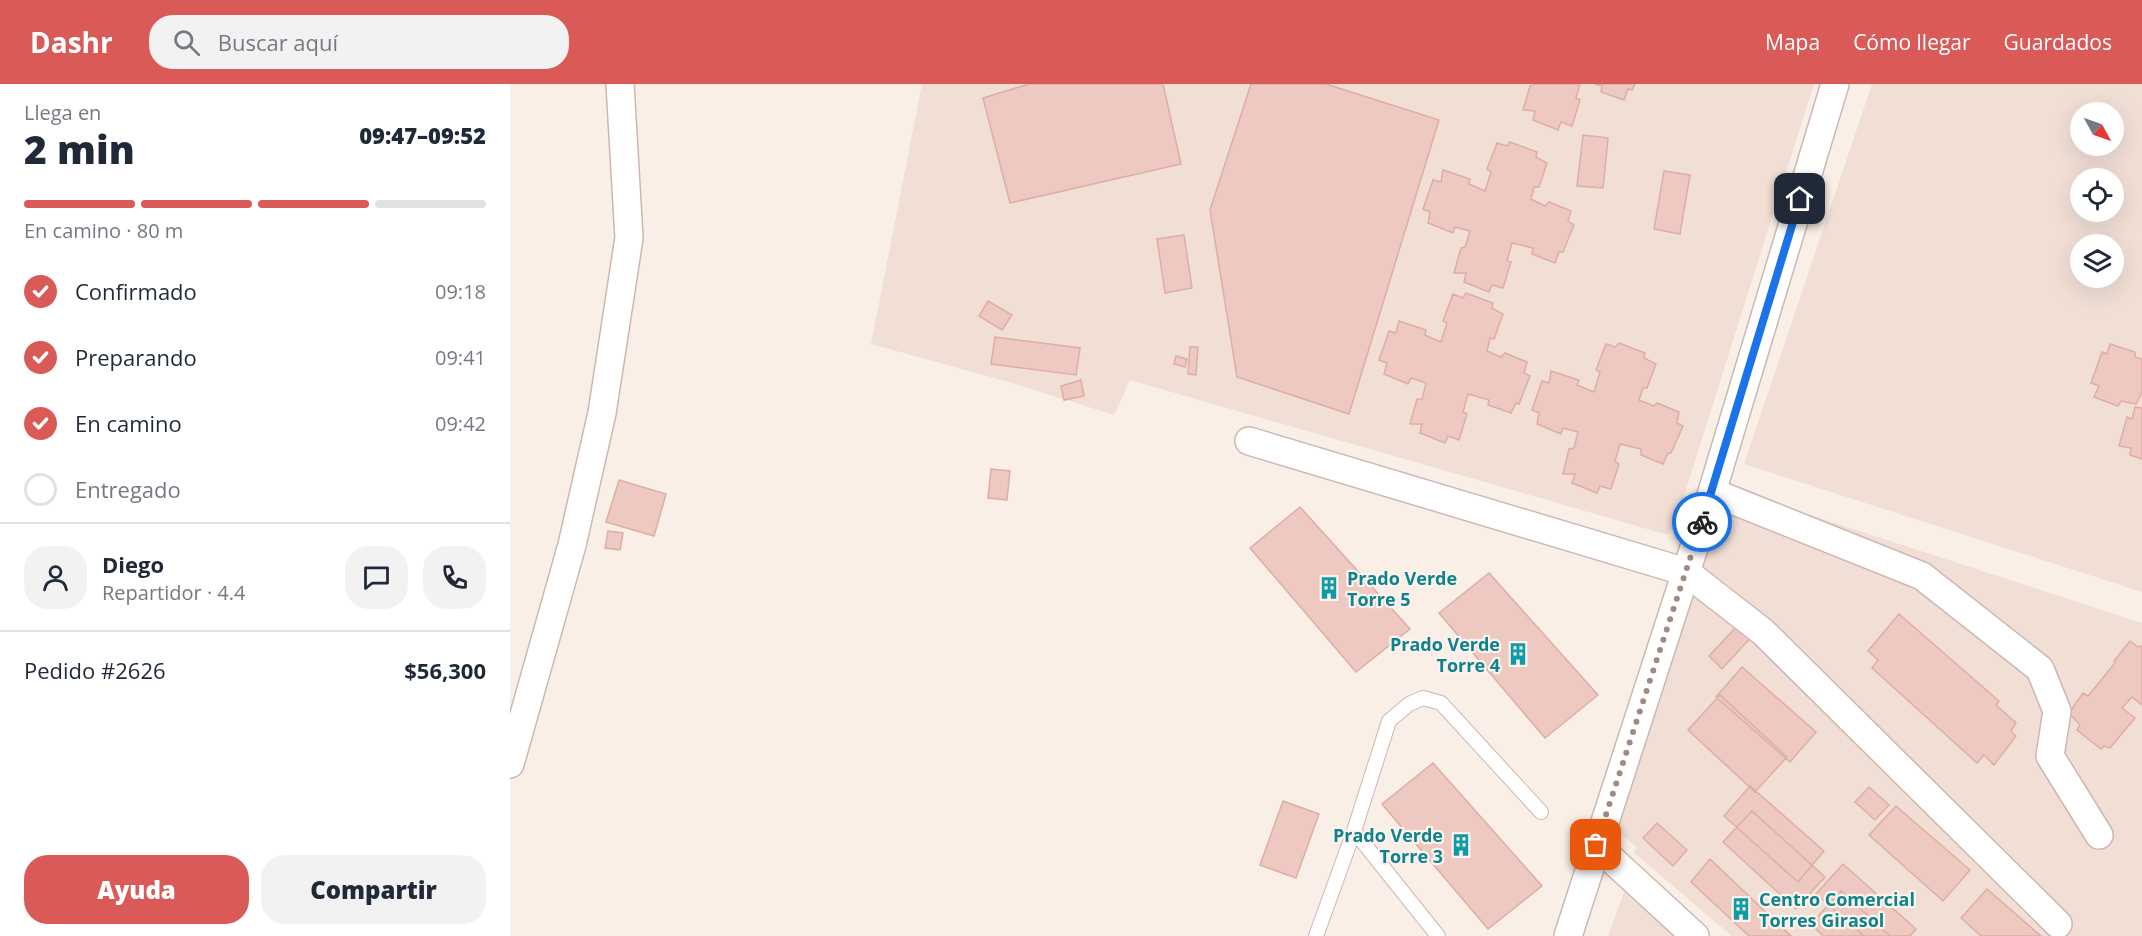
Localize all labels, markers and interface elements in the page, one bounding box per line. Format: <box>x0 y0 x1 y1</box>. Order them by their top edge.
search box <box>149 15 569 69</box>
text: Dashr <box>30 23 113 61</box>
icon: search <box>170 26 203 59</box>
text: Buscar aquí <box>218 27 338 57</box>
text: Mapa <box>1765 28 1820 56</box>
text: Cómo llegar <box>1853 28 1971 56</box>
text: Guardados <box>2004 28 2112 56</box>
text: Llega en <box>24 99 101 126</box>
north arrow <box>2070 102 2124 156</box>
map controls <box>2070 102 2124 288</box>
text: 09:47–09:52 <box>359 120 486 150</box>
text: 2 min <box>24 122 135 175</box>
button: locate <box>2070 168 2124 222</box>
pin <box>1774 173 1825 224</box>
icon: home <box>1783 182 1816 215</box>
text: En camino · 80 m <box>24 217 183 244</box>
button: layers <box>2070 234 2124 288</box>
icon: check <box>24 275 57 308</box>
text: Confirmado <box>75 276 197 306</box>
text: 09:18 <box>435 278 486 305</box>
icon: check <box>24 341 57 374</box>
text: Preparando <box>75 342 197 372</box>
text: 09:41 <box>435 344 486 371</box>
icon: check <box>24 407 57 440</box>
text: En camino <box>75 408 182 438</box>
text: 09:42 <box>435 410 486 437</box>
text: Entregado <box>75 474 181 504</box>
courier <box>1672 492 1732 552</box>
icon: bike <box>1686 506 1719 539</box>
button: person <box>24 546 87 609</box>
button: chat <box>345 546 408 609</box>
button: phone <box>423 546 486 609</box>
text: Diego <box>102 549 164 579</box>
place label: Prado Verde Torre 5 <box>1347 566 1457 611</box>
building icon: Prado Verde Torre 5 <box>1316 575 1342 601</box>
text: Repartidor · 4.4 <box>102 579 246 606</box>
place label: Prado Verde Torre 4 <box>1390 632 1500 677</box>
building icon: Prado Verde Torre 4 <box>1505 641 1531 667</box>
text: Pedido #2626 <box>24 655 166 685</box>
text: $56,300 <box>404 655 486 685</box>
pin <box>1570 819 1621 870</box>
place label: Prado Verde Torre 3 <box>1333 823 1443 868</box>
icon: bag <box>1579 828 1612 861</box>
building icon: Prado Verde Torre 3 <box>1448 832 1474 858</box>
button: Ayuda <box>24 855 249 924</box>
button: Compartir <box>261 855 486 924</box>
place label: Centro Comercial Torres Girasol <box>1759 887 1915 932</box>
building icon: Centro Comercial Torres Girasol <box>1728 896 1754 922</box>

